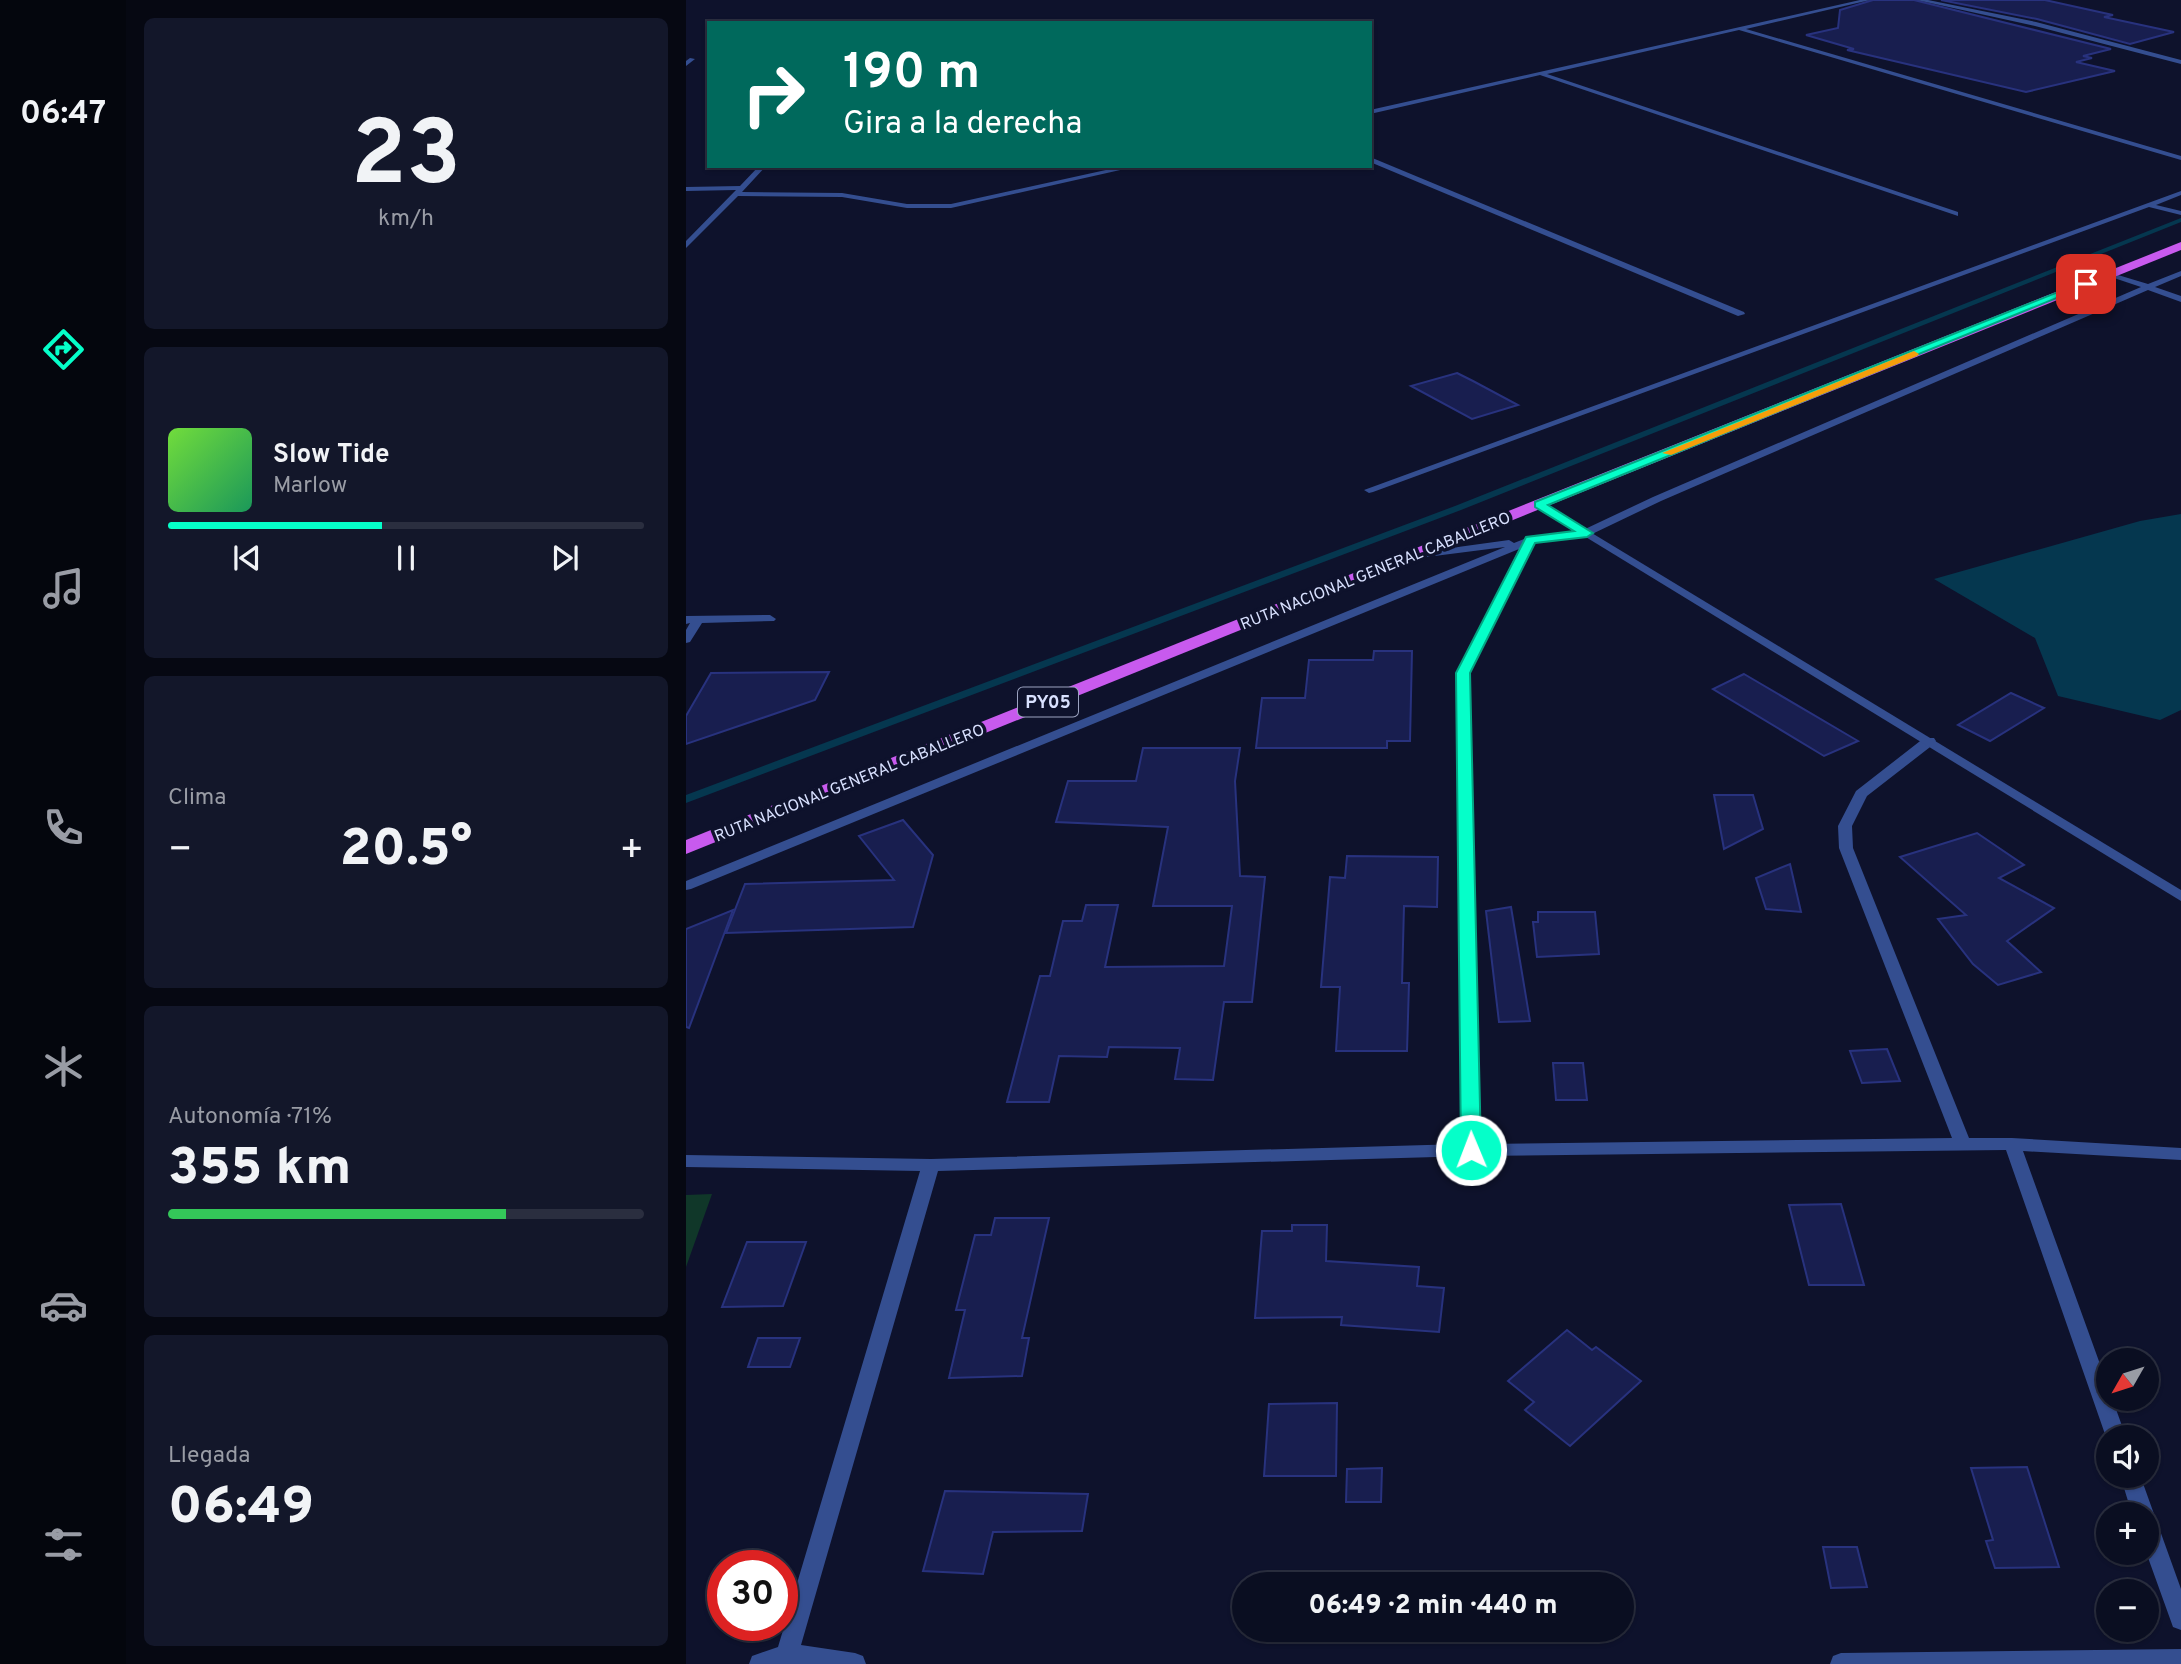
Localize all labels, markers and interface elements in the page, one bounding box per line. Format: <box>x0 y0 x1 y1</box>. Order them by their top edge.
text: 190 m <box>843 44 980 106</box>
icon: right <box>728 49 819 140</box>
text: 06:47 <box>20 95 106 135</box>
text: 23 <box>351 102 461 217</box>
text: Gira a la derecha <box>843 105 1082 145</box>
text: km/h <box>378 205 434 234</box>
pin <box>2056 254 2116 314</box>
icon: arrive <box>2067 265 2105 303</box>
icon: directions <box>39 325 88 374</box>
text: Slow Tide <box>273 439 390 472</box>
text: Marlow <box>273 472 347 501</box>
street label: RUTA NACIONAL GENERAL CABALLERO <box>1238 508 1514 635</box>
icon: previous <box>228 539 266 577</box>
icon: pause <box>387 539 425 577</box>
icon: next <box>546 539 584 577</box>
icon: music <box>39 564 88 613</box>
road number: PY05 <box>1018 688 1078 716</box>
street label: RUTA NACIONAL GENERAL CABALLERO <box>712 720 988 847</box>
text: Clima <box>168 784 226 813</box>
icon: phone <box>39 803 88 852</box>
text: 20.5° <box>340 818 472 884</box>
text: − <box>168 827 193 876</box>
text: + <box>619 827 644 876</box>
icon: climate <box>39 1042 88 1091</box>
text: Autonomía · 71% <box>168 1103 332 1132</box>
position arrow <box>1434 1113 1508 1187</box>
text: 355 km <box>168 1137 351 1203</box>
icon: car <box>39 1281 88 1330</box>
north arrow <box>2096 1348 2160 1410</box>
map controls <box>2096 1348 2159 1642</box>
button: sound <box>2096 1425 2159 1488</box>
text: Llegada <box>168 1442 250 1471</box>
text: 06:49 <box>168 1476 314 1542</box>
button: + <box>2096 1502 2159 1565</box>
icon: filters <box>39 1520 88 1569</box>
speed limit sign: 30 <box>707 1550 798 1641</box>
button: − <box>2096 1579 2159 1642</box>
text: 06:49 · 2 min · 440 m <box>1308 1590 1558 1623</box>

